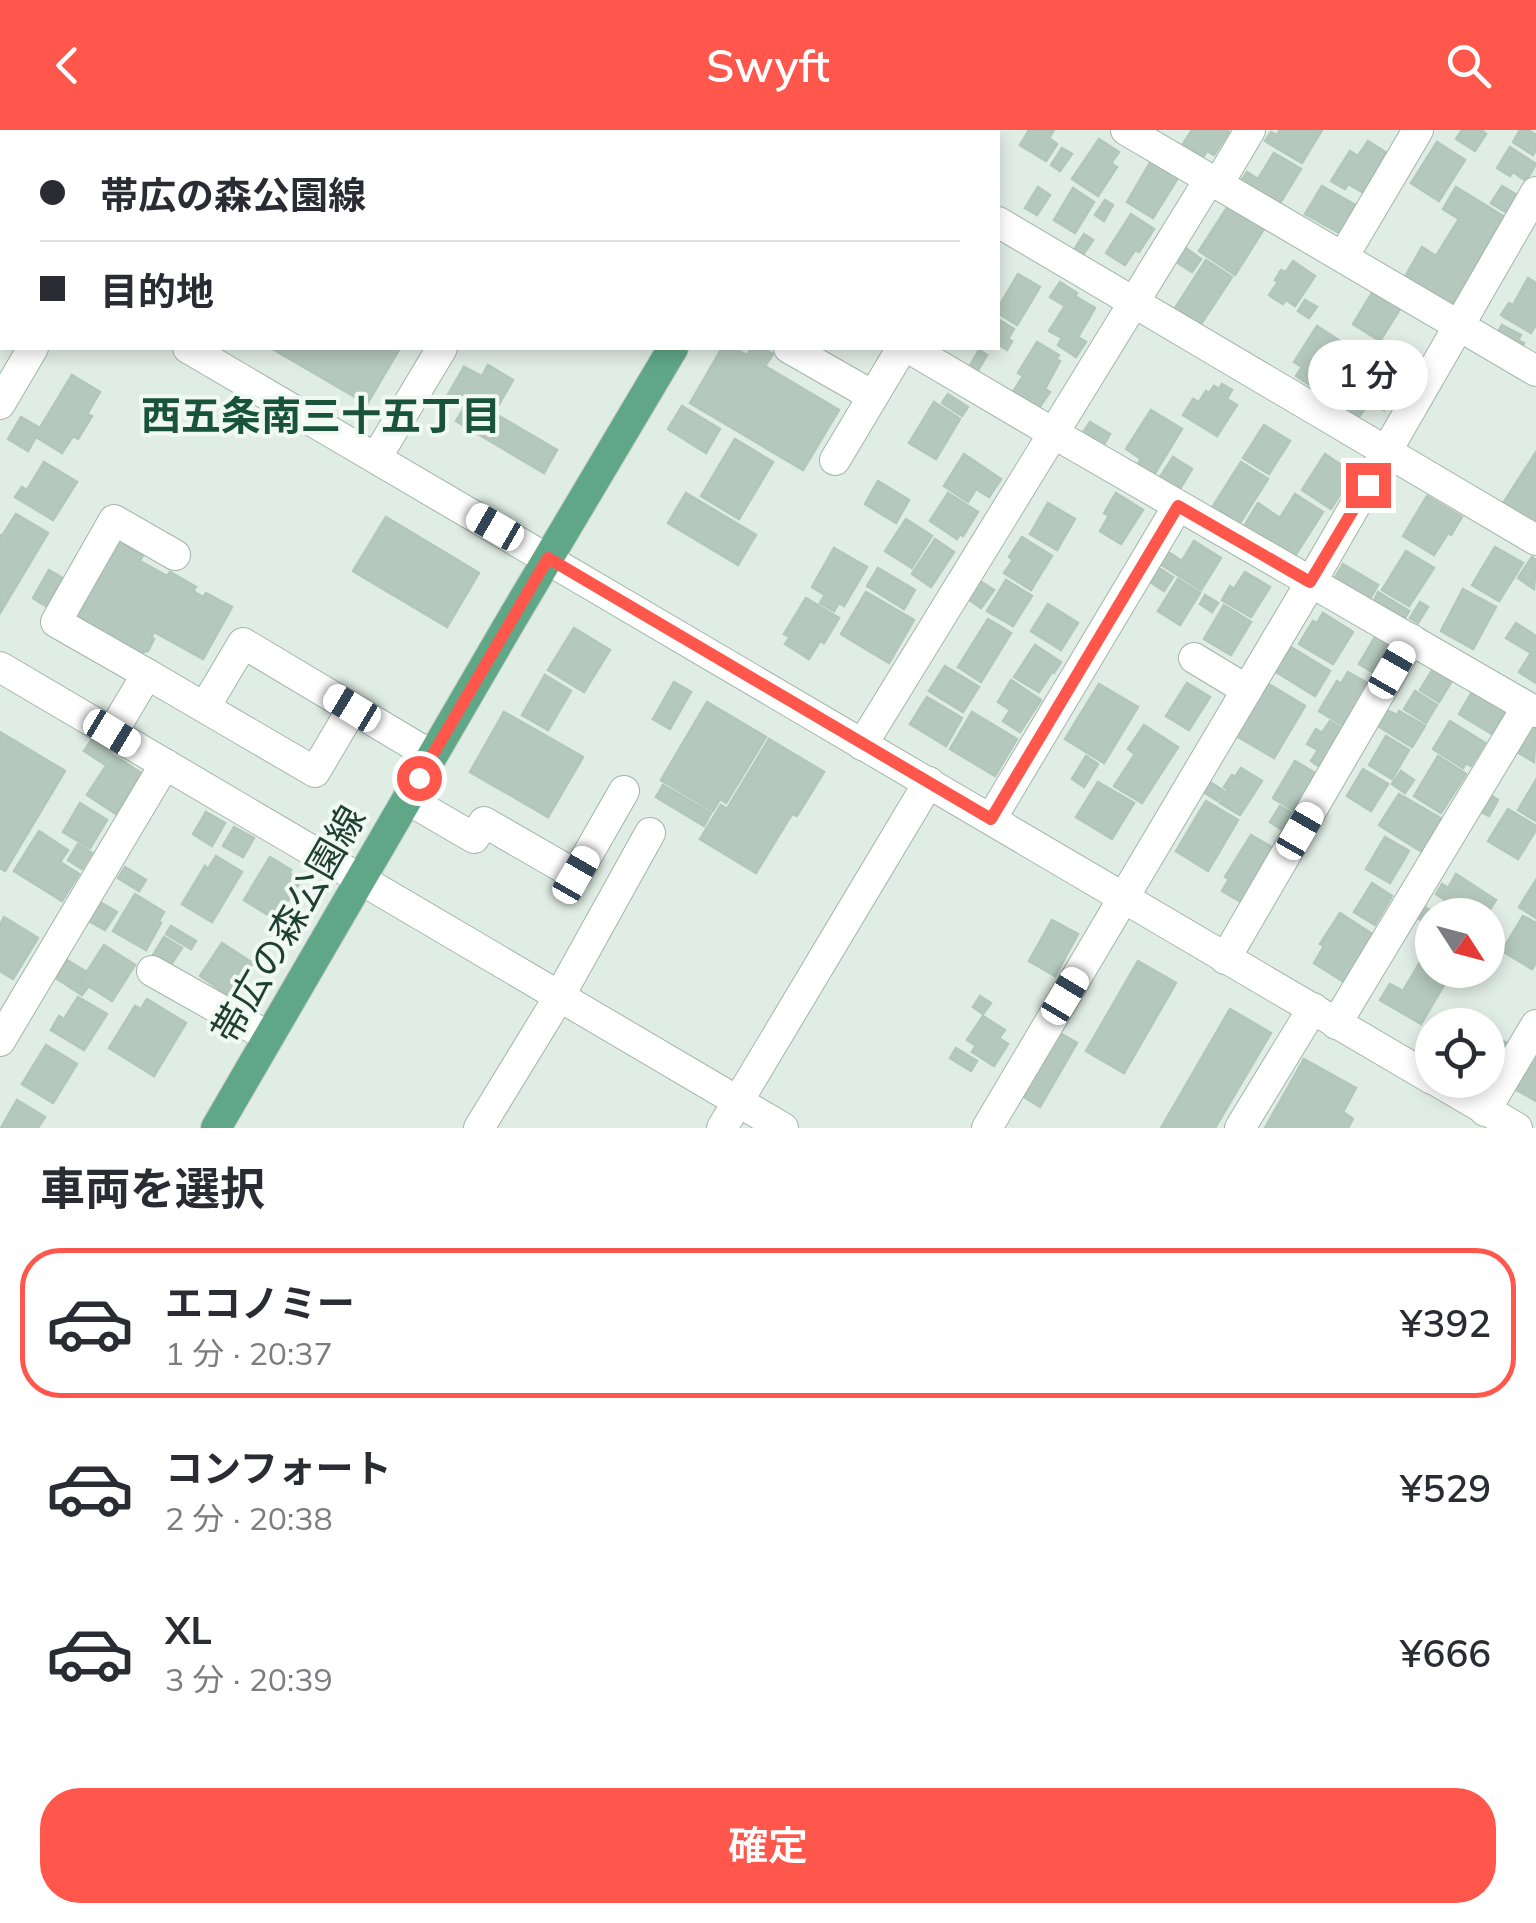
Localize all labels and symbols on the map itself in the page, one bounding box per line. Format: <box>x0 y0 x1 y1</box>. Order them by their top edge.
callout: 1 分 <box>1308 340 1428 410</box>
district label: 西五条南三十五丁目 <box>141 390 501 440</box>
route end <box>1346 463 1391 508</box>
car <box>462 499 528 555</box>
car <box>1364 637 1420 703</box>
car <box>319 680 385 736</box>
car <box>79 705 145 761</box>
route start <box>397 756 442 801</box>
street label: 帯広の森公園線 <box>201 797 375 1051</box>
car <box>1272 798 1328 864</box>
car <box>548 842 604 908</box>
north arrow <box>1415 898 1505 988</box>
car <box>1037 963 1093 1029</box>

